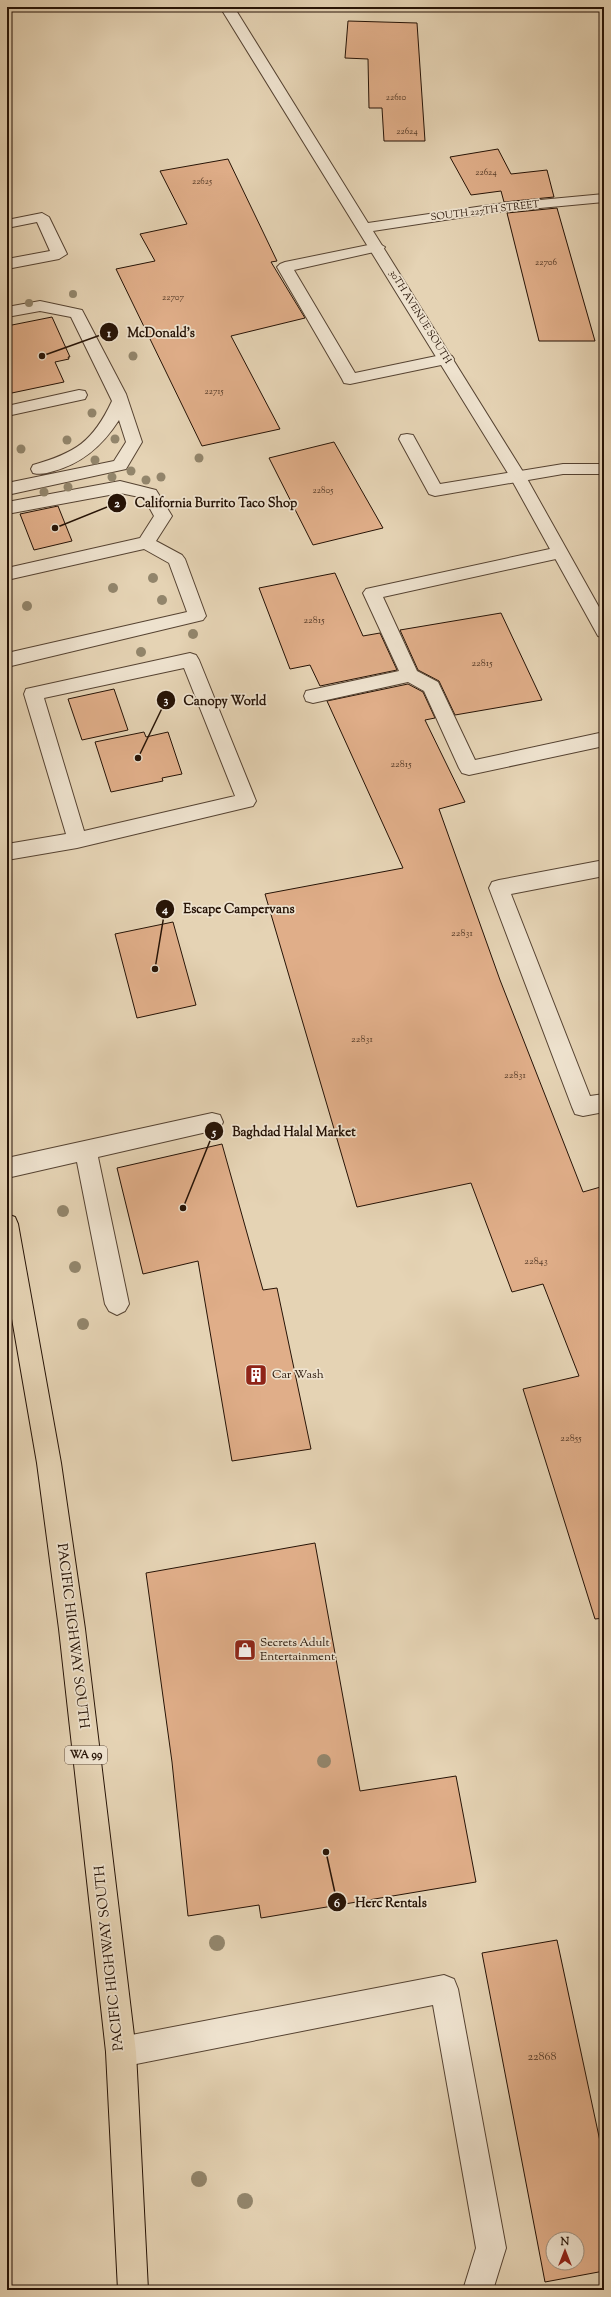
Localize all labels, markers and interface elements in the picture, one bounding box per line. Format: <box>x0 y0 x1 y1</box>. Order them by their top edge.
house number: 22610 <box>386 91 407 104</box>
house number: 22624 <box>396 125 418 138</box>
house number: 22624 <box>475 166 497 179</box>
house number: 22625 <box>192 175 212 188</box>
street label: SOUTH 227TH STREET <box>430 197 540 225</box>
house number: 22706 <box>535 256 558 269</box>
street label: 30TH AVENUE SOUTH <box>385 267 455 367</box>
house number: 22707 <box>162 291 184 304</box>
callout: McDonald's <box>99 320 202 345</box>
text: 1 <box>106 325 112 343</box>
text: McDonald's <box>127 325 195 343</box>
house number: 22715 <box>204 385 224 398</box>
house number: 22805 <box>313 484 333 497</box>
callout: California Burrito Taco Shop <box>107 490 305 515</box>
text: 2 <box>114 495 120 513</box>
text: California Burrito Taco Shop <box>135 495 297 513</box>
house number: 22815 <box>303 613 325 628</box>
house number: 22815 <box>471 656 493 671</box>
callout: Canopy World <box>156 688 274 713</box>
text: 3 <box>164 692 169 710</box>
text: Canopy World <box>184 693 267 711</box>
house number: 22815 <box>390 757 412 772</box>
callout: Escape Campervans <box>155 896 302 921</box>
text: 4 <box>161 901 168 919</box>
text: Escape Campervans <box>183 901 295 919</box>
house number: 22831 <box>451 926 473 941</box>
house number: 22831 <box>351 1032 373 1047</box>
house number: 22831 <box>504 1068 526 1083</box>
callout: Baghdad Halal Market <box>204 1119 364 1144</box>
text: 5 <box>211 1124 217 1142</box>
text: Baghdad Halal Market <box>232 1124 356 1142</box>
house number: 22843 <box>524 1254 548 1269</box>
building icon: Car Wash <box>243 1362 269 1388</box>
place label: Car Wash <box>272 1366 324 1384</box>
house number: 22855 <box>560 1431 582 1446</box>
street label: PACIFIC HIGHWAY SOUTH <box>51 1542 93 1730</box>
place label: Secrets Adult Entertainment <box>260 1634 335 1666</box>
shop icon: Secrets Adult Entertainment <box>232 1637 258 1663</box>
road number: WA 99 <box>65 1746 107 1764</box>
street label: PACIFIC HIGHWAY SOUTH <box>90 1864 130 2052</box>
callout: Herc Rentals <box>327 1890 435 1915</box>
text: 6 <box>334 1895 340 1913</box>
text: Herc Rentals <box>355 1895 427 1913</box>
house number: 22868 <box>527 2048 557 2066</box>
north arrow <box>545 2231 585 2271</box>
text: N <box>560 2234 570 2250</box>

